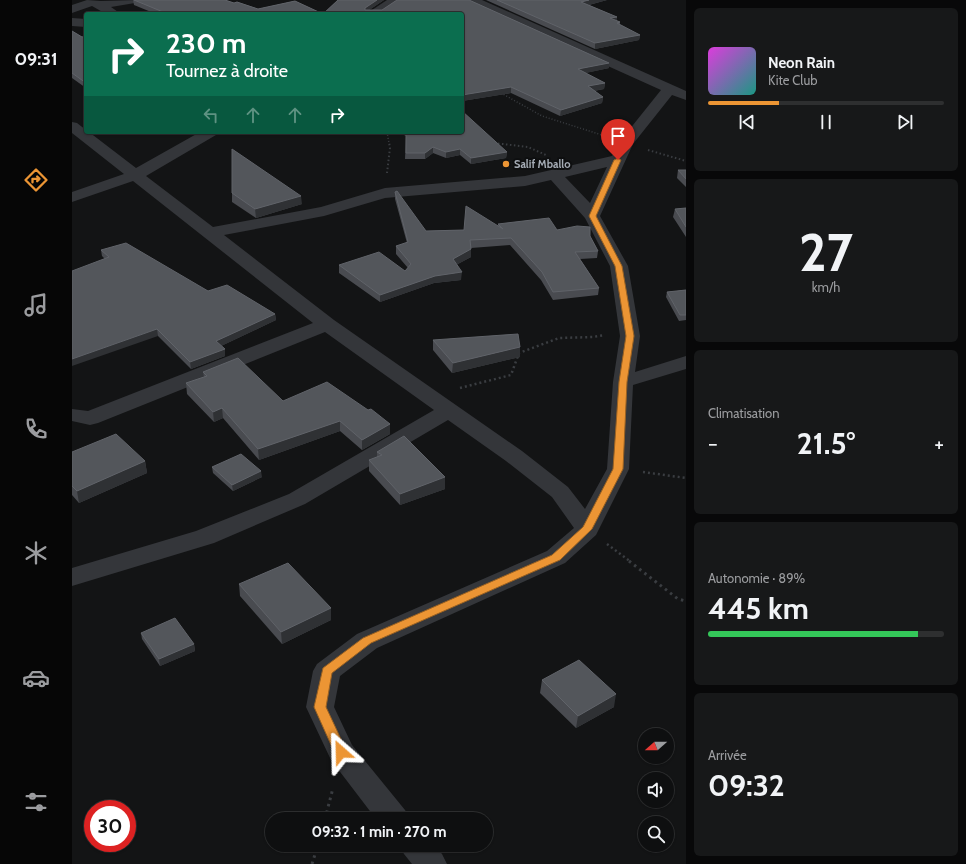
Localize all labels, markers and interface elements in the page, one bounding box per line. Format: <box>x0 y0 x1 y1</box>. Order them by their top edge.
text: 230 m <box>166 26 246 60</box>
icon: right <box>100 28 152 80</box>
text: 09:31 <box>14 48 58 70</box>
text: Neon Rain <box>768 54 835 72</box>
text: Tournez à droite <box>166 60 288 82</box>
text: Kite Club <box>768 72 817 88</box>
icon: left <box>200 104 222 126</box>
icon: ahead <box>242 104 264 126</box>
icon: ahead <box>284 104 306 126</box>
icon: right <box>326 104 348 126</box>
icon: previous <box>736 111 758 133</box>
icon: pause <box>815 111 837 133</box>
icon: next <box>894 111 916 133</box>
pin <box>601 119 635 160</box>
icon: arrive <box>607 125 629 147</box>
place label: Salif Mballo <box>514 157 570 171</box>
marker: Salif Mballo <box>501 159 511 169</box>
icon: directions <box>22 166 50 194</box>
text: 27 <box>799 221 853 284</box>
text: km/h <box>812 279 840 295</box>
icon: music <box>22 291 50 319</box>
text: Climatisation <box>708 405 780 421</box>
icon: phone <box>22 415 50 443</box>
text: 21.5° <box>797 425 855 462</box>
text: − <box>708 430 718 457</box>
text: + <box>934 430 944 457</box>
icon: climate <box>22 539 50 567</box>
text: Autonomie · 89% <box>708 570 805 586</box>
text: 445 km <box>708 590 809 627</box>
icon: car <box>22 664 50 692</box>
north arrow <box>638 728 674 764</box>
map controls <box>638 728 674 852</box>
position arrow <box>320 731 362 773</box>
text: Arrivée <box>708 747 747 763</box>
text: 09:32 <box>708 767 785 804</box>
button: sound <box>638 772 674 808</box>
icon: filters <box>22 788 50 816</box>
speed limit sign: 30 <box>84 800 136 852</box>
button: search <box>638 816 674 852</box>
text: 09:32 · 1 min · 270 m <box>311 823 447 841</box>

